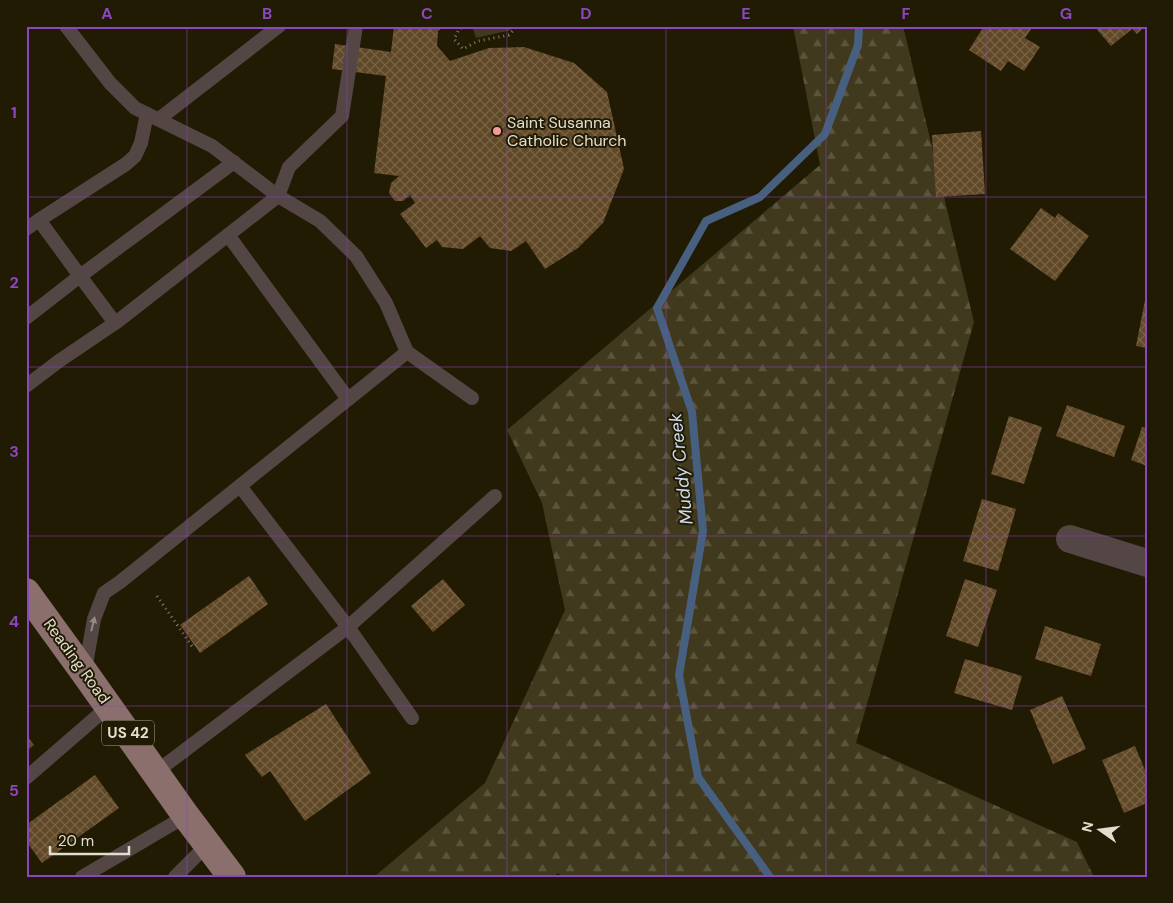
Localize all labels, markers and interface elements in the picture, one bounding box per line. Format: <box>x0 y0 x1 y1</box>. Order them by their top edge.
text: A <box>101 3 113 24</box>
text: B <box>262 3 272 24</box>
text: C <box>421 3 433 24</box>
text: D <box>580 3 592 24</box>
text: E <box>741 3 751 24</box>
text: F <box>902 3 911 24</box>
text: G <box>1060 3 1072 24</box>
text: 1 <box>11 102 17 123</box>
place label: Saint Susanna Catholic Church <box>507 112 627 151</box>
marker: Saint Susanna Catholic Church <box>491 125 503 137</box>
text: 2 <box>9 272 19 293</box>
water label: Muddy Creek <box>663 411 699 526</box>
text: 3 <box>9 441 19 462</box>
text: 4 <box>9 611 19 632</box>
street label: Reading Road <box>39 614 115 708</box>
one-way arrow <box>90 616 98 631</box>
road number: US 42 <box>102 720 154 746</box>
text: 5 <box>9 780 19 801</box>
north arrow <box>1076 806 1126 856</box>
text: N <box>1077 820 1097 834</box>
scale bar <box>50 823 129 855</box>
text: 20 m <box>58 831 94 851</box>

